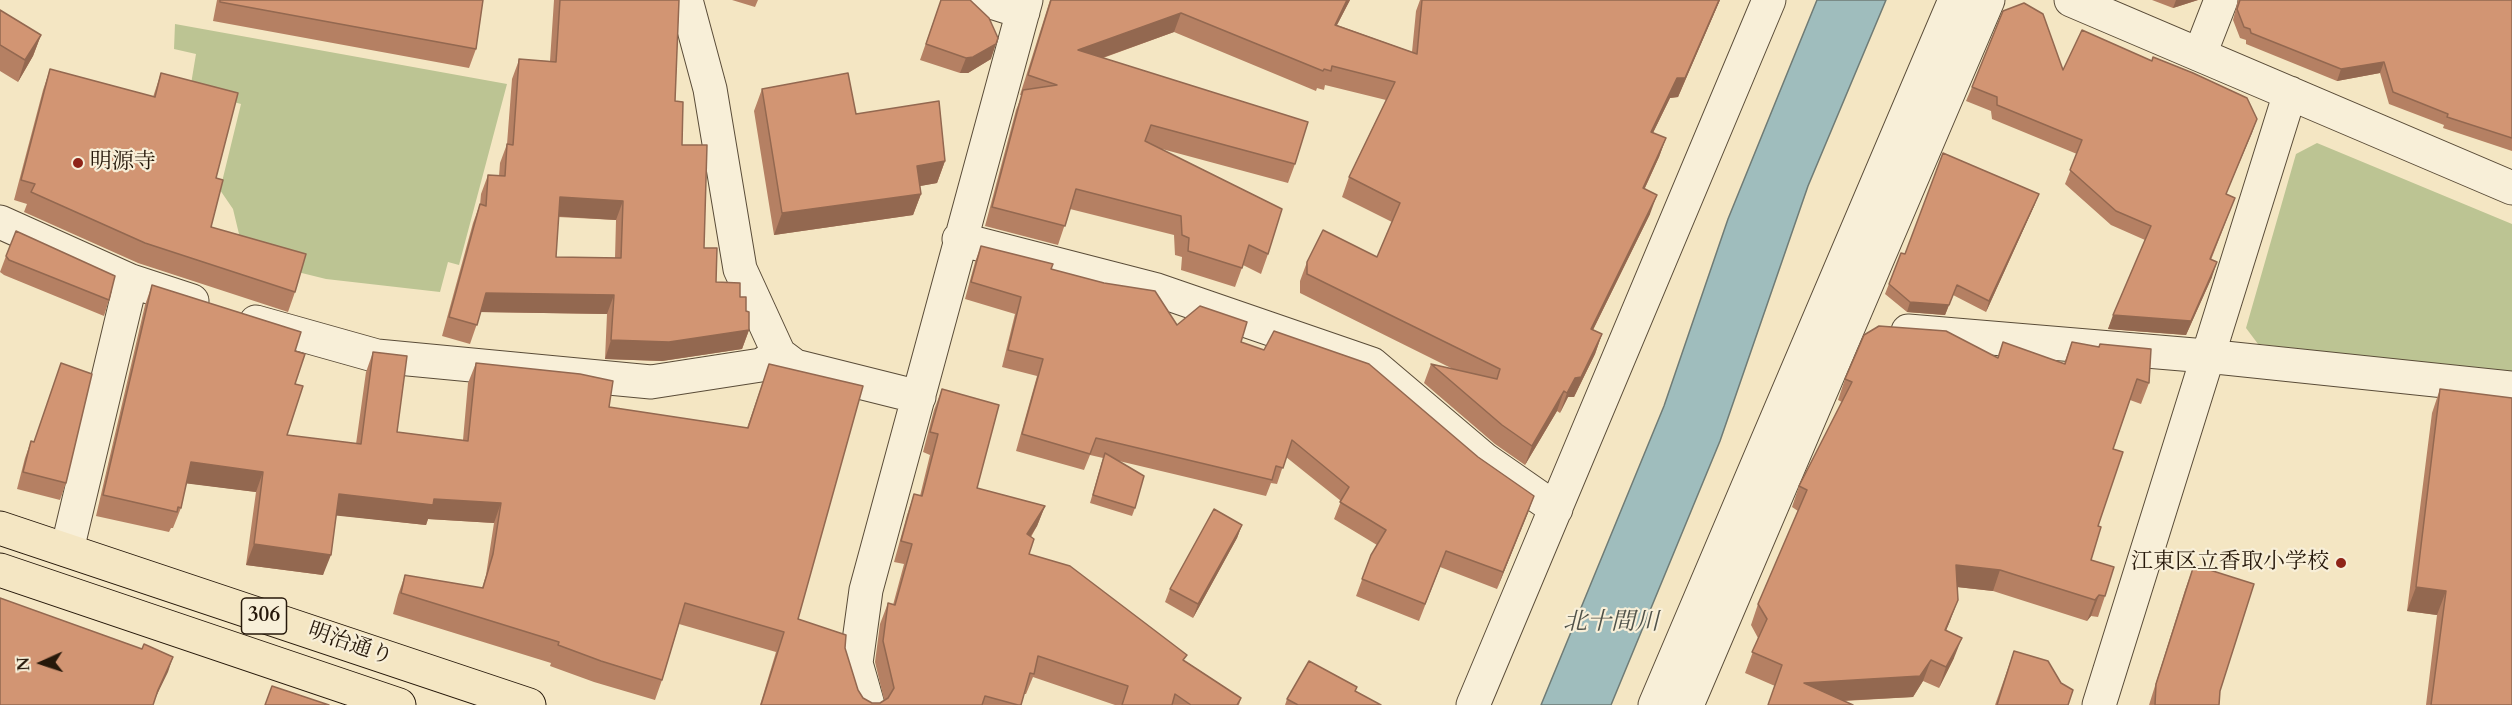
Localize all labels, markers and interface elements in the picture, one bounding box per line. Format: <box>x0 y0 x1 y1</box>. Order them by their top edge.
place label: 明源寺 <box>90 150 156 176</box>
marker: 明源寺 <box>71 156 85 170</box>
place label: 江東区立香取小学校 <box>2131 550 2329 576</box>
marker: 江東区立香取小学校 <box>2334 556 2348 570</box>
road number: 306 <box>242 598 286 634</box>
water label: 北十間川 <box>1563 609 1659 637</box>
street label: 明治通り <box>304 618 396 672</box>
north arrow <box>12 633 72 693</box>
text: N <box>13 656 35 671</box>

